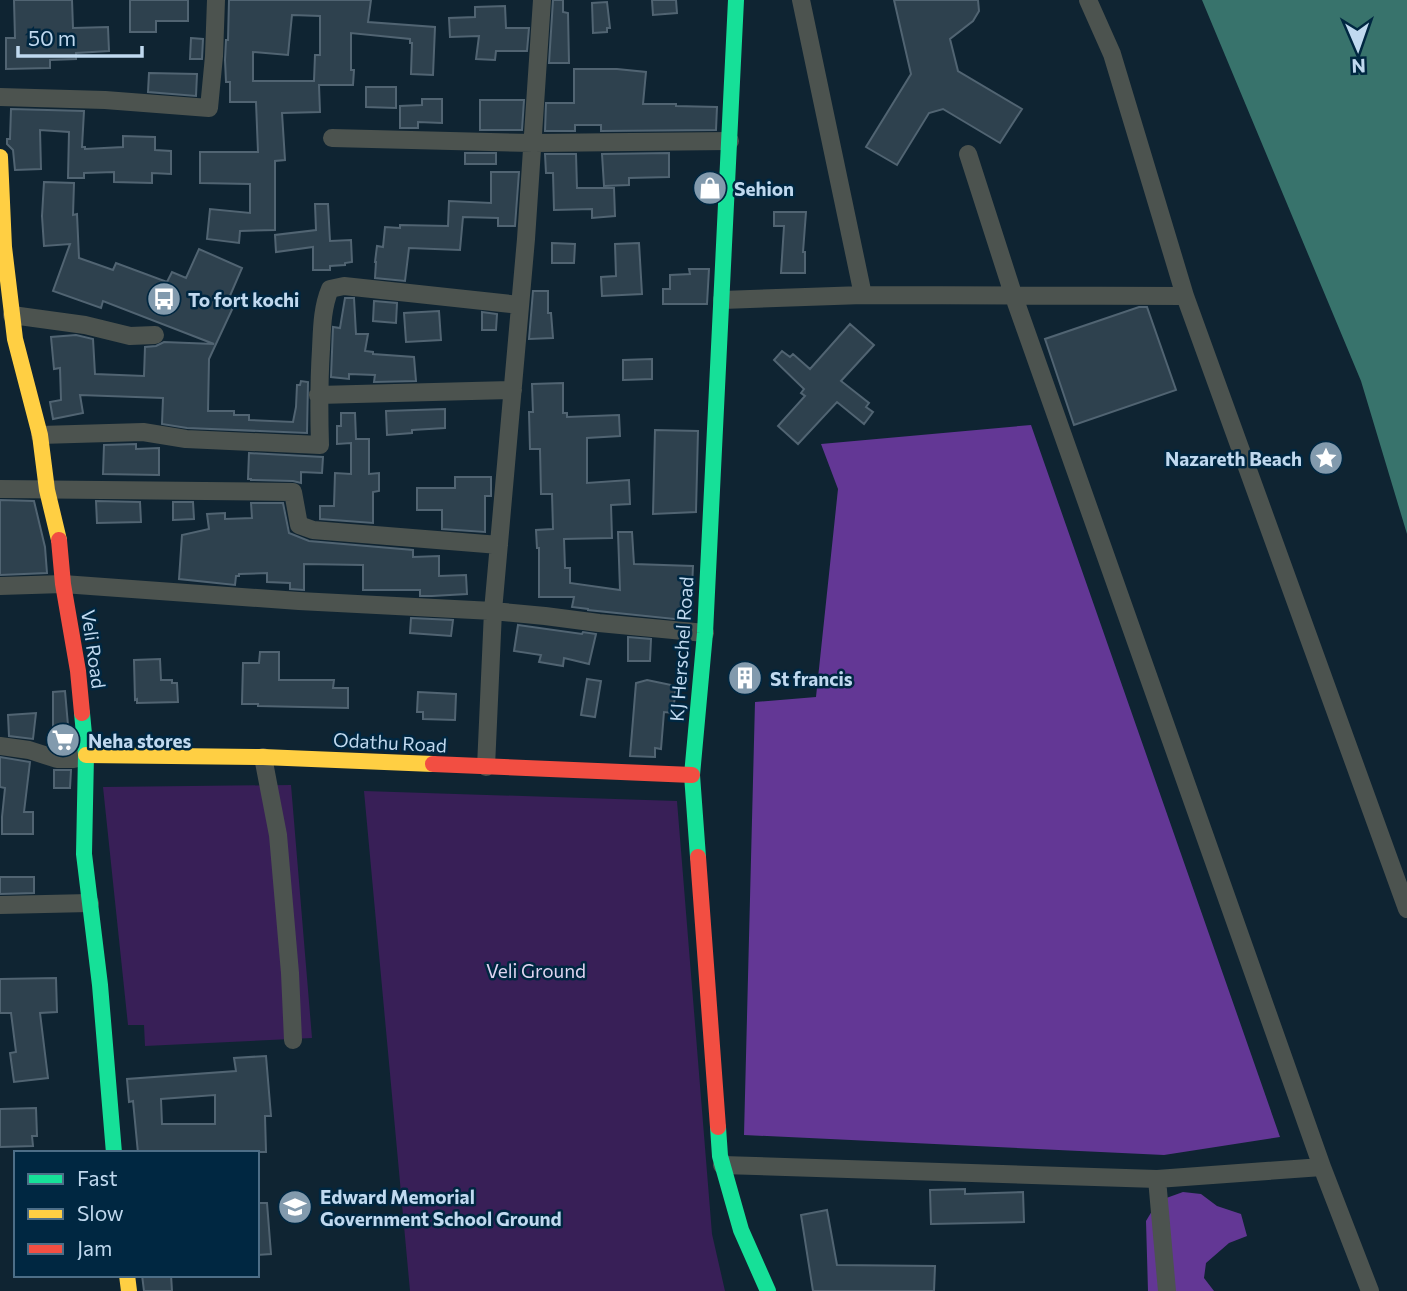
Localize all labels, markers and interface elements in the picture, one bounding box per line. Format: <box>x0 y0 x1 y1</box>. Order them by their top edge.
scale bar <box>18 14 142 58</box>
north arrow <box>1323 14 1393 84</box>
text: 50 m <box>28 25 76 50</box>
text: N <box>1351 55 1366 78</box>
shop icon: Sehion <box>691 169 729 207</box>
place label: Sehion <box>734 177 794 200</box>
bus stop icon: To fort kochi <box>145 280 183 318</box>
place label: To fort kochi <box>188 288 299 311</box>
place icon: Nazareth Beach <box>1307 439 1345 477</box>
place label: Nazareth Beach <box>1165 447 1302 470</box>
street label: KJ Herschel Road <box>664 576 698 722</box>
street label: Veli Road <box>77 608 111 690</box>
building icon: St francis <box>726 659 764 697</box>
place label: St francis <box>770 667 853 690</box>
supermarket icon: Neha stores <box>44 721 82 759</box>
street label: Odathu Road <box>333 728 447 756</box>
place label: Neha stores <box>88 729 192 752</box>
park label: Veli Ground <box>486 959 586 982</box>
legend <box>14 1151 259 1277</box>
text: Fast <box>77 1165 118 1190</box>
place label: Edward Memorial Government School Ground <box>320 1185 562 1230</box>
school or university icon: Edward Memorial Government School Ground <box>276 1188 314 1226</box>
text: Slow <box>77 1200 124 1225</box>
text: Jam <box>77 1235 112 1260</box>

